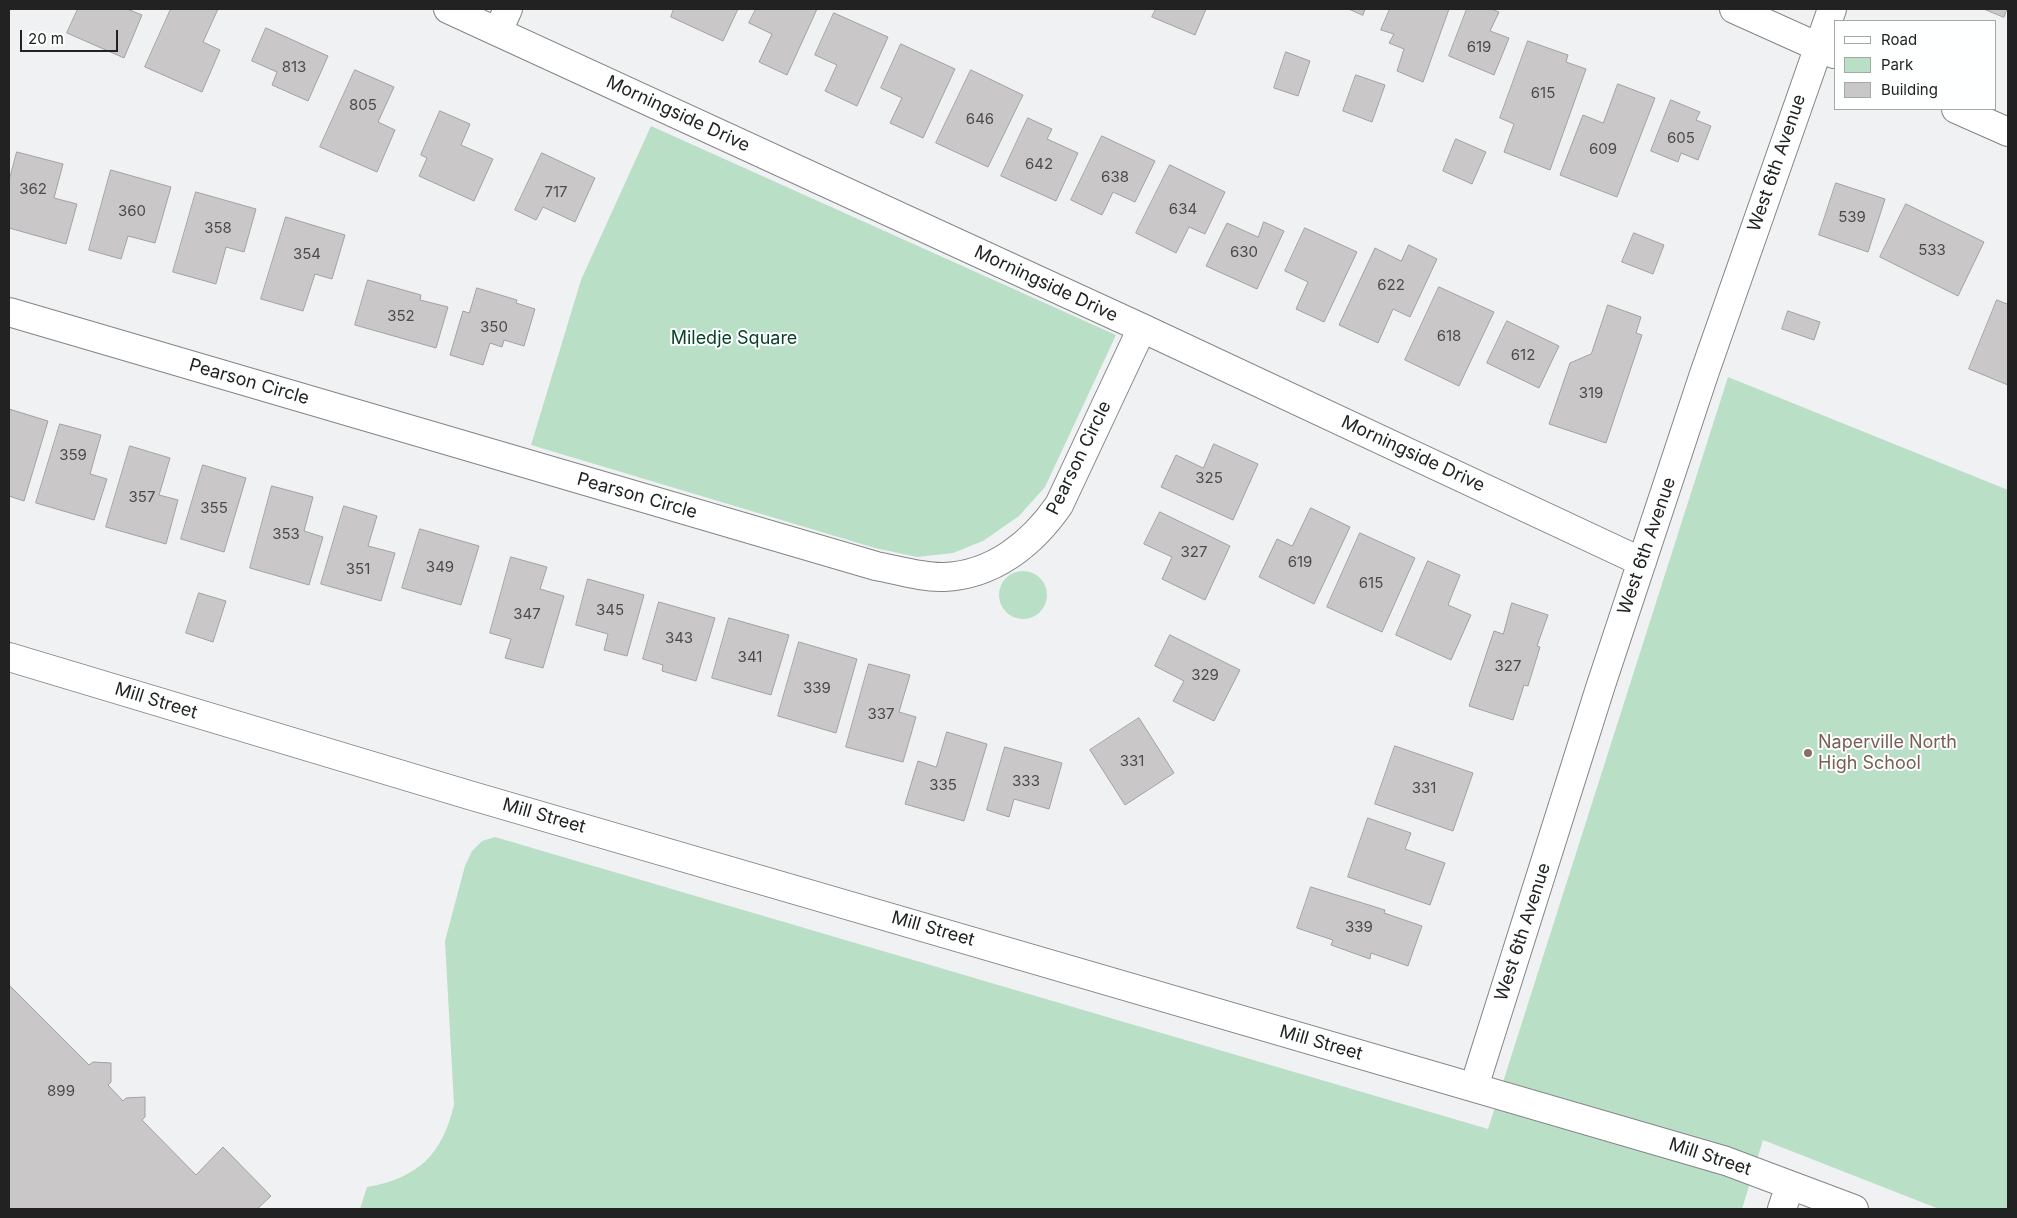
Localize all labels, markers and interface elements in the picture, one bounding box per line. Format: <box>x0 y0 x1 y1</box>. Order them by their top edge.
scale bar <box>22 20 120 52</box>
legend <box>1834 20 1997 110</box>
text: 20 m <box>28 29 64 48</box>
text: Road <box>1881 30 1917 49</box>
house number: 619 <box>1467 38 1491 56</box>
text: Park <box>1881 55 1913 74</box>
house number: 813 <box>282 58 306 76</box>
street label: Morningside Drive <box>603 71 753 157</box>
text: Building <box>1881 80 1938 99</box>
house number: 615 <box>1531 84 1555 102</box>
street label: West 6th Avenue <box>1743 92 1811 234</box>
house number: 805 <box>349 96 377 114</box>
house number: 646 <box>966 110 994 128</box>
house number: 605 <box>1667 129 1695 147</box>
house number: 609 <box>1589 140 1617 158</box>
house number: 642 <box>1025 155 1053 173</box>
house number: 638 <box>1101 168 1129 186</box>
house number: 362 <box>19 180 47 198</box>
house number: 717 <box>544 183 568 201</box>
house number: 634 <box>1169 200 1197 218</box>
house number: 360 <box>118 202 146 220</box>
house number: 539 <box>1838 208 1866 226</box>
house number: 358 <box>204 219 232 237</box>
street label: Morningside Drive <box>971 241 1121 327</box>
house number: 533 <box>1918 241 1946 259</box>
house number: 630 <box>1230 243 1258 261</box>
house number: 354 <box>293 245 321 263</box>
house number: 622 <box>1377 276 1405 294</box>
house number: 352 <box>387 307 415 325</box>
house number: 350 <box>480 318 508 336</box>
house number: 618 <box>1437 327 1461 345</box>
park label: Miledje Square <box>671 328 797 350</box>
house number: 612 <box>1511 346 1535 364</box>
street label: Pearson Circle <box>186 355 312 409</box>
house number: 319 <box>1579 384 1603 402</box>
street label: Pearson Circle <box>1042 398 1116 518</box>
street label: Morningside Drive <box>1338 411 1488 497</box>
house number: 359 <box>59 446 87 464</box>
street label: Pearson Circle <box>574 469 700 523</box>
house number: 325 <box>1195 469 1223 487</box>
street label: West 6th Avenue <box>1613 475 1681 617</box>
house number: 357 <box>129 488 155 506</box>
house number: 355 <box>200 499 228 517</box>
house number: 353 <box>272 525 300 543</box>
house number: 327 <box>1181 543 1207 561</box>
house number: 619 <box>1288 553 1312 571</box>
house number: 349 <box>426 558 454 576</box>
house number: 351 <box>346 560 370 578</box>
house number: 615 <box>1359 574 1383 592</box>
house number: 345 <box>596 601 624 619</box>
house number: 347 <box>513 605 541 623</box>
house number: 343 <box>665 629 693 647</box>
house number: 341 <box>738 648 762 666</box>
house number: 327 <box>1495 657 1521 675</box>
house number: 329 <box>1191 666 1219 684</box>
street label: Mill Street <box>112 678 200 724</box>
house number: 339 <box>803 679 831 697</box>
house number: 337 <box>867 705 895 723</box>
place label: Naperville North High School <box>1818 732 1957 774</box>
marker: Naperville North High School <box>1802 747 1814 759</box>
house number: 331 <box>1120 752 1144 770</box>
house number: 333 <box>1012 772 1040 790</box>
house number: 335 <box>929 776 957 794</box>
house number: 331 <box>1412 779 1436 797</box>
street label: Mill Street <box>500 794 588 838</box>
street label: West 6th Avenue <box>1491 860 1555 1004</box>
street label: Mill Street <box>889 907 977 951</box>
house number: 339 <box>1345 918 1373 936</box>
street label: Mill Street <box>1277 1021 1365 1065</box>
house number: 899 <box>47 1082 75 1100</box>
street label: Mill Street <box>1666 1134 1754 1180</box>

